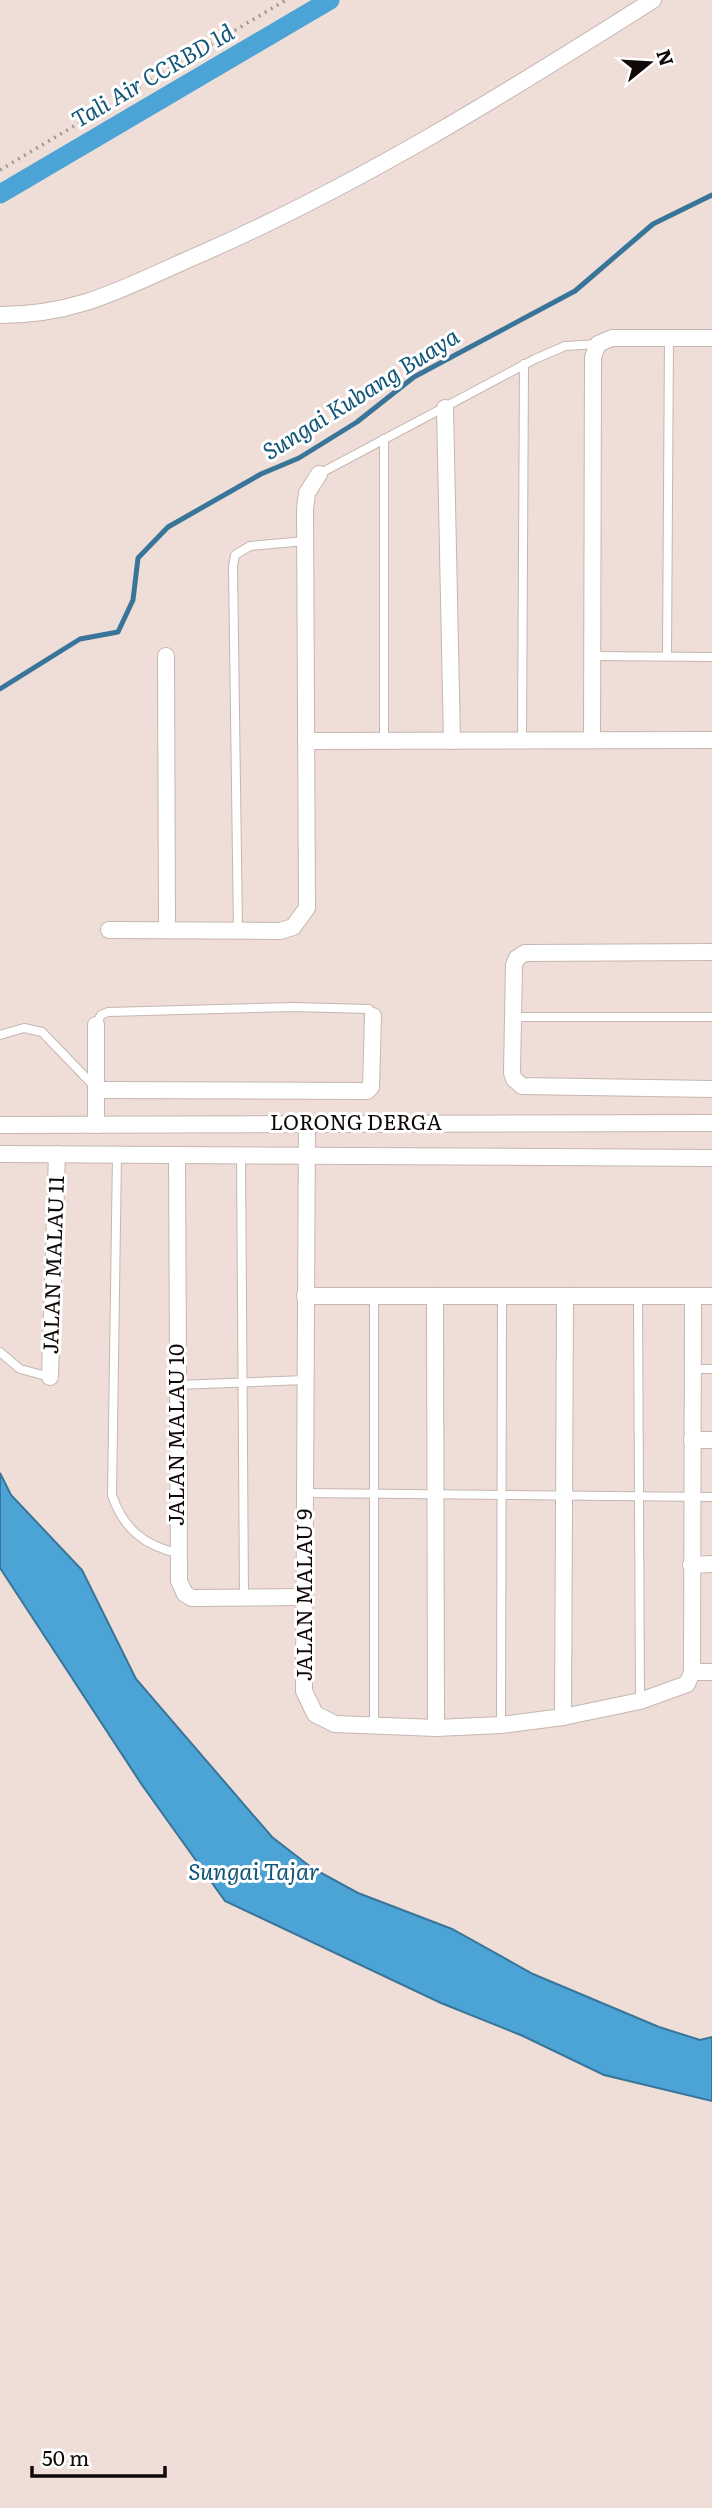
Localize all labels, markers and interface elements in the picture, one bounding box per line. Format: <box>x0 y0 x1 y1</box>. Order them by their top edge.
water label: Tali Air CCRBD 1d <box>65 14 240 135</box>
north arrow <box>614 28 684 98</box>
text: N <box>650 46 682 69</box>
water label: Sungai Kubang Buaya <box>255 318 465 467</box>
street label: LORONG DERGA <box>270 1105 443 1136</box>
street label: JALAN MALAU 11 <box>33 1175 70 1355</box>
street label: JALAN MALAU 10 <box>159 1344 190 1526</box>
street label: JALAN MALAU 9 <box>287 1509 318 1681</box>
water label: Sungai Tajar <box>188 1853 320 1887</box>
scale bar <box>32 2434 164 2478</box>
text: 50 m <box>42 2441 89 2472</box>

